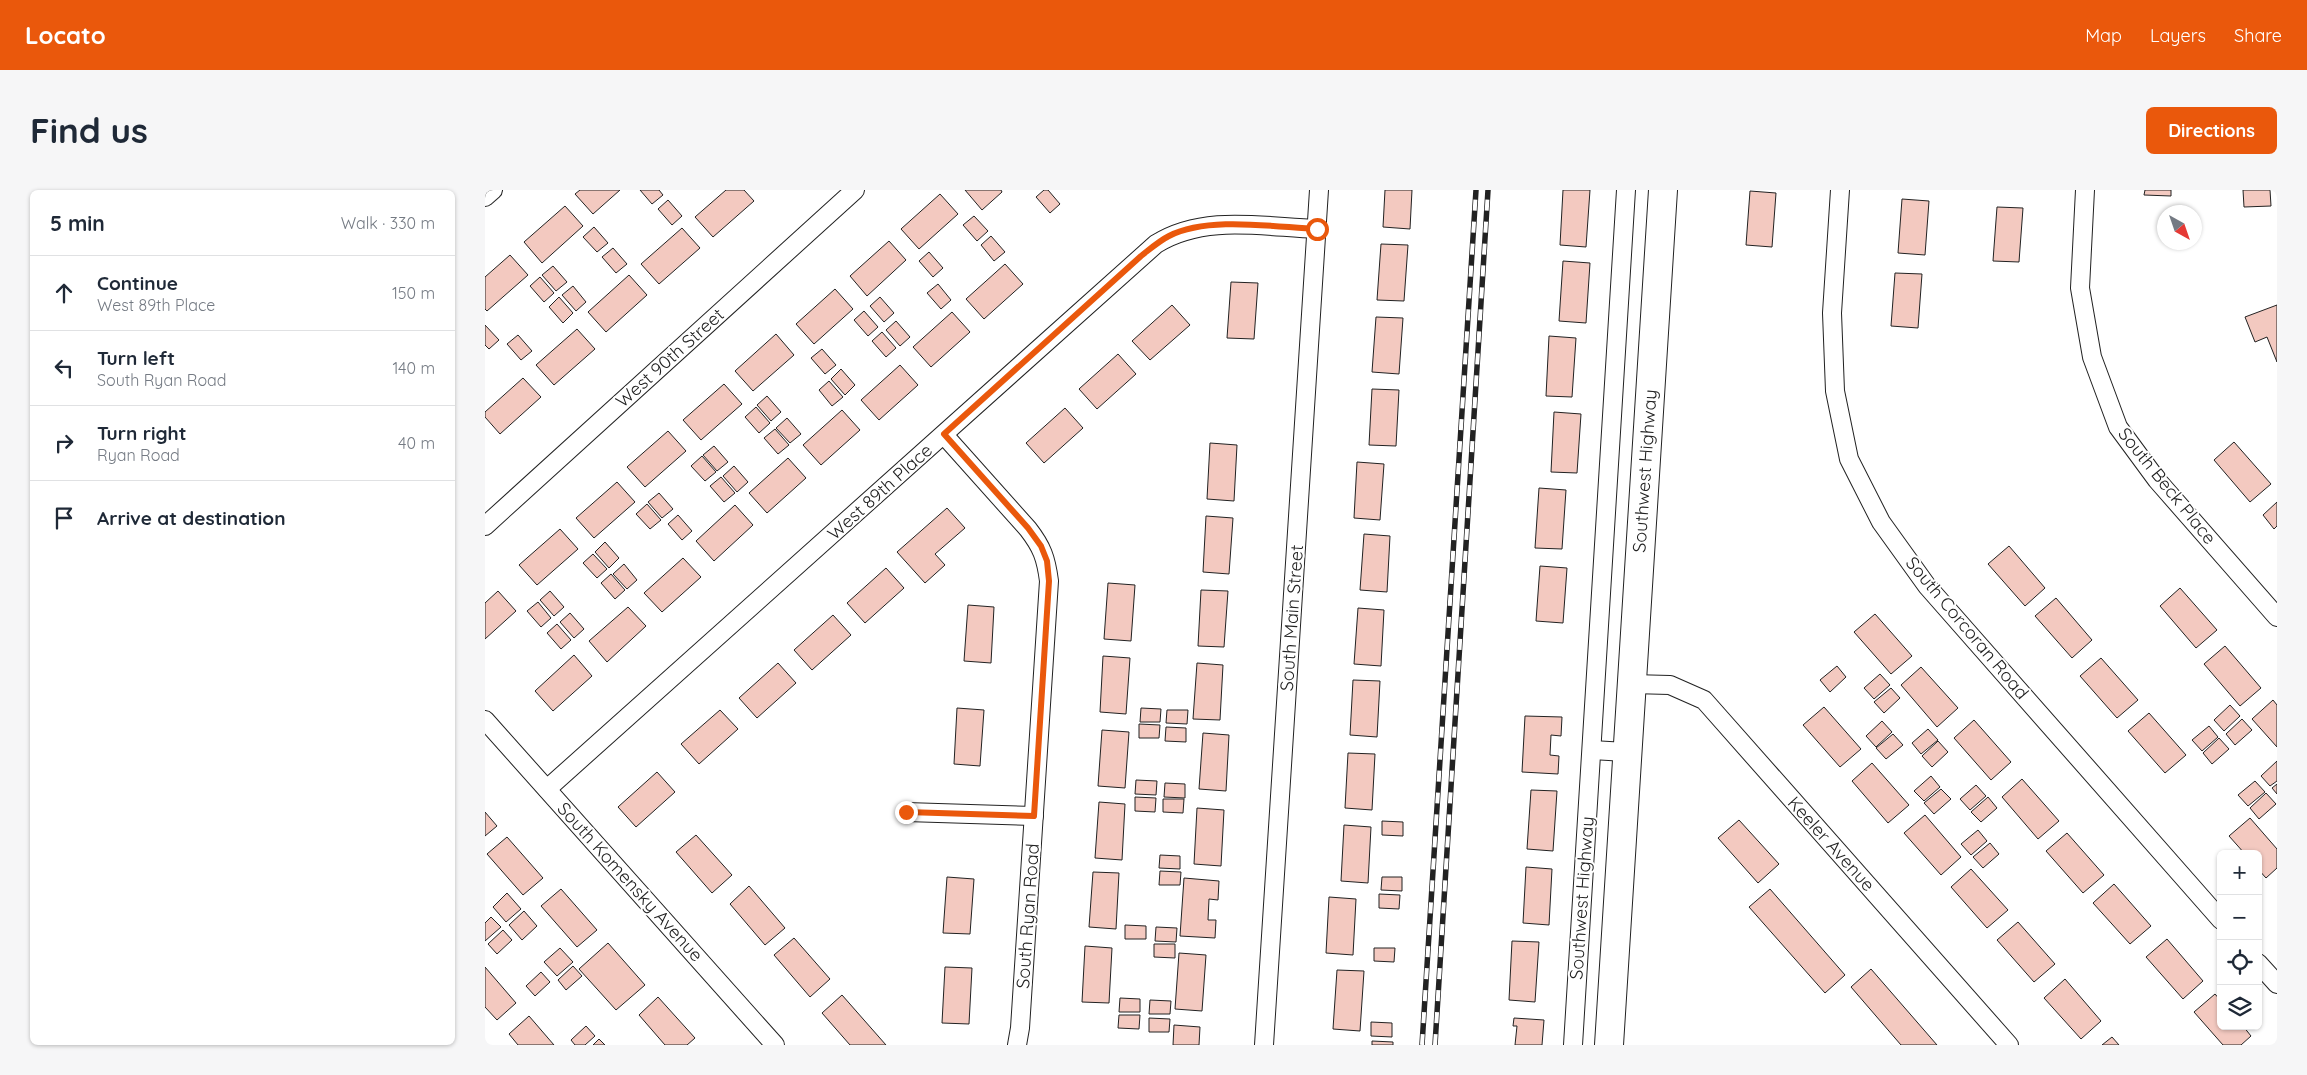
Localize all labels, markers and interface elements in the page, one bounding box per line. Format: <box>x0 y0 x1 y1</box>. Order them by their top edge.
text: Locato <box>25 20 106 50</box>
text: Map <box>2085 24 2122 47</box>
text: Layers <box>2150 24 2206 47</box>
text: Share <box>2234 24 2282 47</box>
button: Directions <box>2146 107 2277 154</box>
text: Find us <box>30 108 148 152</box>
north arrow <box>2157 205 2202 250</box>
text: 5 min <box>50 210 105 236</box>
text: Walk · 330 m <box>341 213 435 233</box>
route start <box>1306 218 1329 241</box>
text: Continue <box>97 271 178 295</box>
icon: ahead <box>50 279 78 307</box>
text: 150 m <box>392 283 435 303</box>
text: West 89th Place <box>97 295 215 315</box>
street label: West 90th Street <box>611 303 729 412</box>
text: Turn left <box>97 346 175 370</box>
icon: left <box>50 354 78 382</box>
text: 140 m <box>392 358 435 378</box>
text: South Ryan Road <box>97 370 226 390</box>
street label: Southwest Highway <box>1627 388 1662 553</box>
text: Turn right <box>97 421 186 445</box>
street label: South Beck Place <box>2113 423 2221 549</box>
icon: right <box>50 429 78 457</box>
text: 40 m <box>398 433 435 453</box>
street label: West 89th Place <box>823 439 937 545</box>
text: Ryan Road <box>97 445 180 465</box>
icon: arrive <box>50 504 78 532</box>
text: Arrive at destination <box>97 506 286 530</box>
street label: South Main Street <box>1275 544 1308 692</box>
street label: South Corcoran Road <box>1901 552 2034 704</box>
street label: Keeler Avenue <box>1783 792 1880 896</box>
street label: South Komensky Avenue <box>553 797 708 966</box>
route end <box>895 801 918 824</box>
street label: Southwest Highway <box>1564 815 1599 980</box>
street label: South Ryan Road <box>1011 843 1044 989</box>
map controls <box>2217 850 2262 1030</box>
button: + <box>2217 850 2262 895</box>
button: − <box>2217 895 2262 940</box>
button: locate <box>2217 940 2262 985</box>
button: layers <box>2217 985 2262 1030</box>

